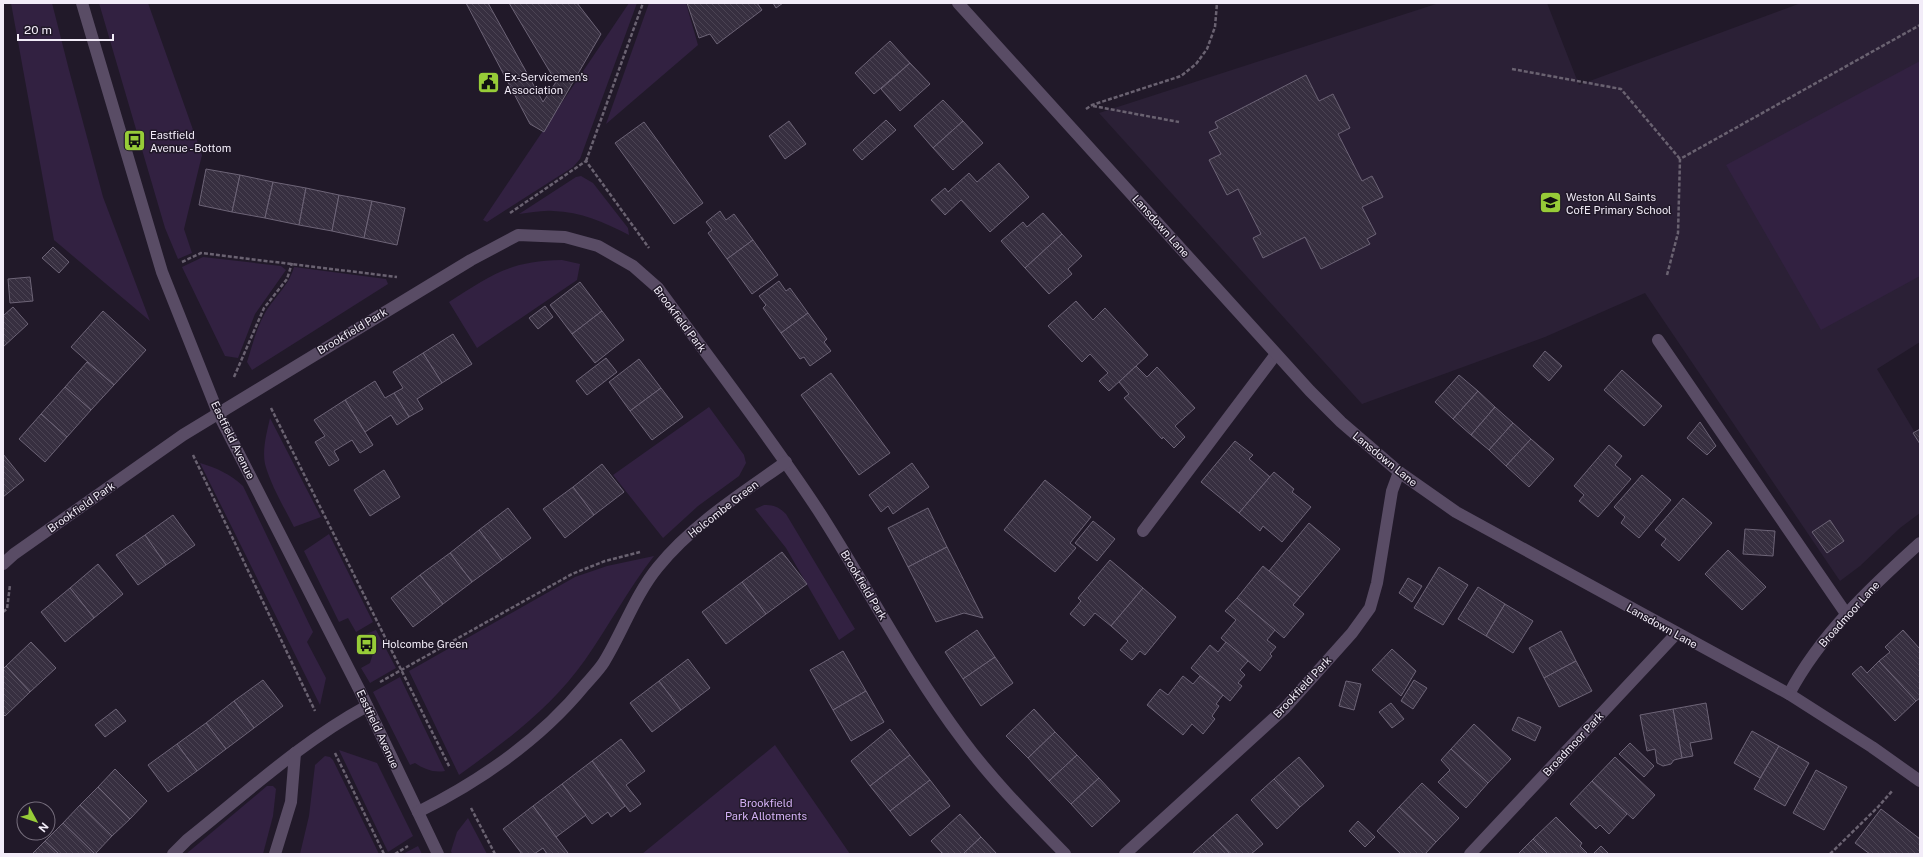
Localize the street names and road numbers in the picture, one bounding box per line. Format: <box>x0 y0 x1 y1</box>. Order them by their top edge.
street label: Lansdown Lane <box>1130 193 1192 259</box>
street label: Brookfield Park <box>651 284 709 354</box>
street label: Brookfield Park <box>315 305 389 357</box>
street label: Eastfield Avenue <box>209 399 257 481</box>
street label: Lansdown Lane <box>1350 429 1420 489</box>
street label: Holcombe Green <box>686 478 760 540</box>
street label: Brookfield Park <box>45 479 117 535</box>
street label: Brookfield Park <box>838 548 890 622</box>
street label: Broadmoor Lane <box>1816 579 1882 649</box>
street label: Lansdown Lane <box>1624 602 1700 650</box>
street label: Brookfield Park <box>1271 654 1333 720</box>
street label: Eastfield Avenue <box>355 688 401 770</box>
street label: Broadmoor Park <box>1540 710 1606 778</box>

